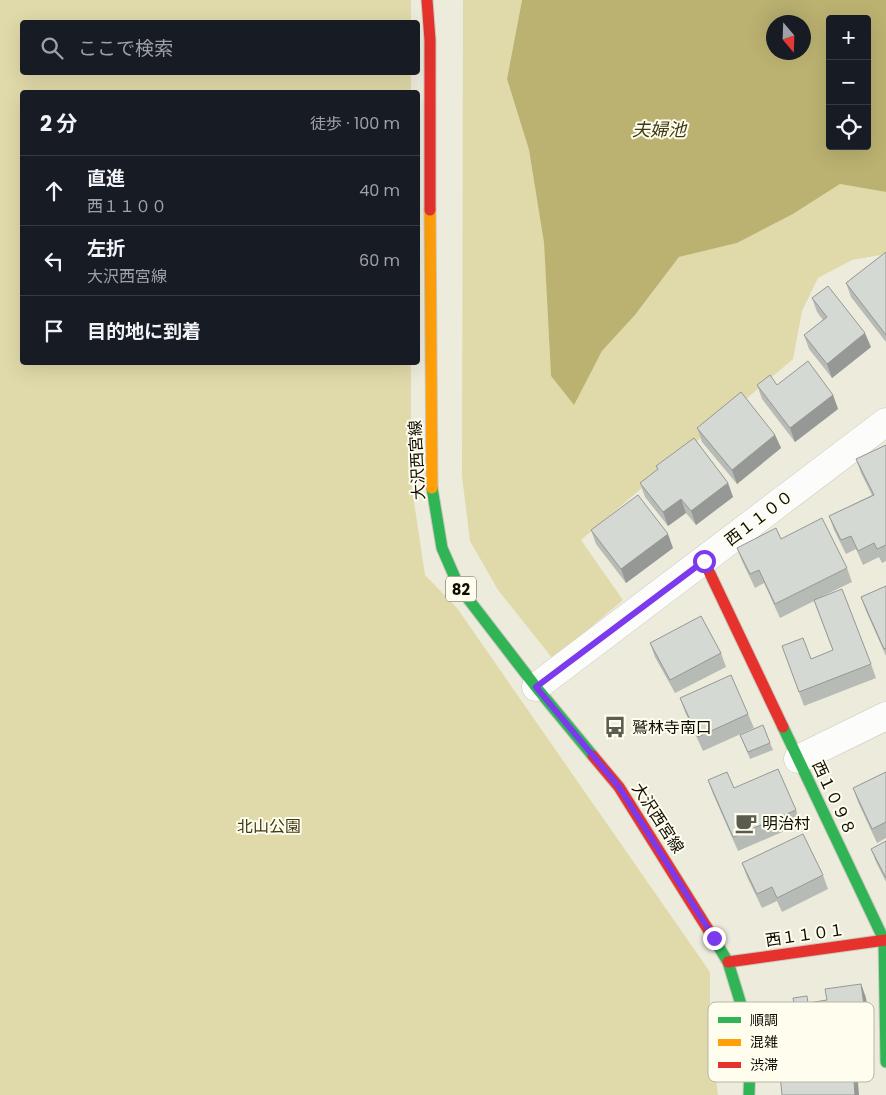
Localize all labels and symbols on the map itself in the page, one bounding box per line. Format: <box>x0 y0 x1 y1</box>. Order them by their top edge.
north arrow <box>766 15 811 60</box>
water label: 夫婦池 <box>632 117 688 142</box>
street label: 大沢西宮線 <box>403 419 431 501</box>
street label: 西１１００ <box>720 485 798 551</box>
route start <box>693 550 716 573</box>
road number: 82 <box>446 576 476 602</box>
bus stop icon: 鷲林寺南口 <box>602 714 628 740</box>
place label: 鷲林寺南口 <box>632 716 712 739</box>
street label: 西１０９８ <box>807 757 861 839</box>
street label: 大沢西宮線 <box>627 778 689 858</box>
cafe icon: 明治村 <box>733 810 759 836</box>
place label: 明治村 <box>762 812 810 835</box>
park label: 北山公園 <box>237 815 301 838</box>
street label: 西１１０１ <box>764 918 846 952</box>
route end <box>703 927 726 950</box>
legend <box>708 1002 874 1082</box>
text: 順調 <box>750 1010 778 1030</box>
text: 混雑 <box>750 1032 778 1052</box>
text: 渋滞 <box>750 1055 778 1075</box>

